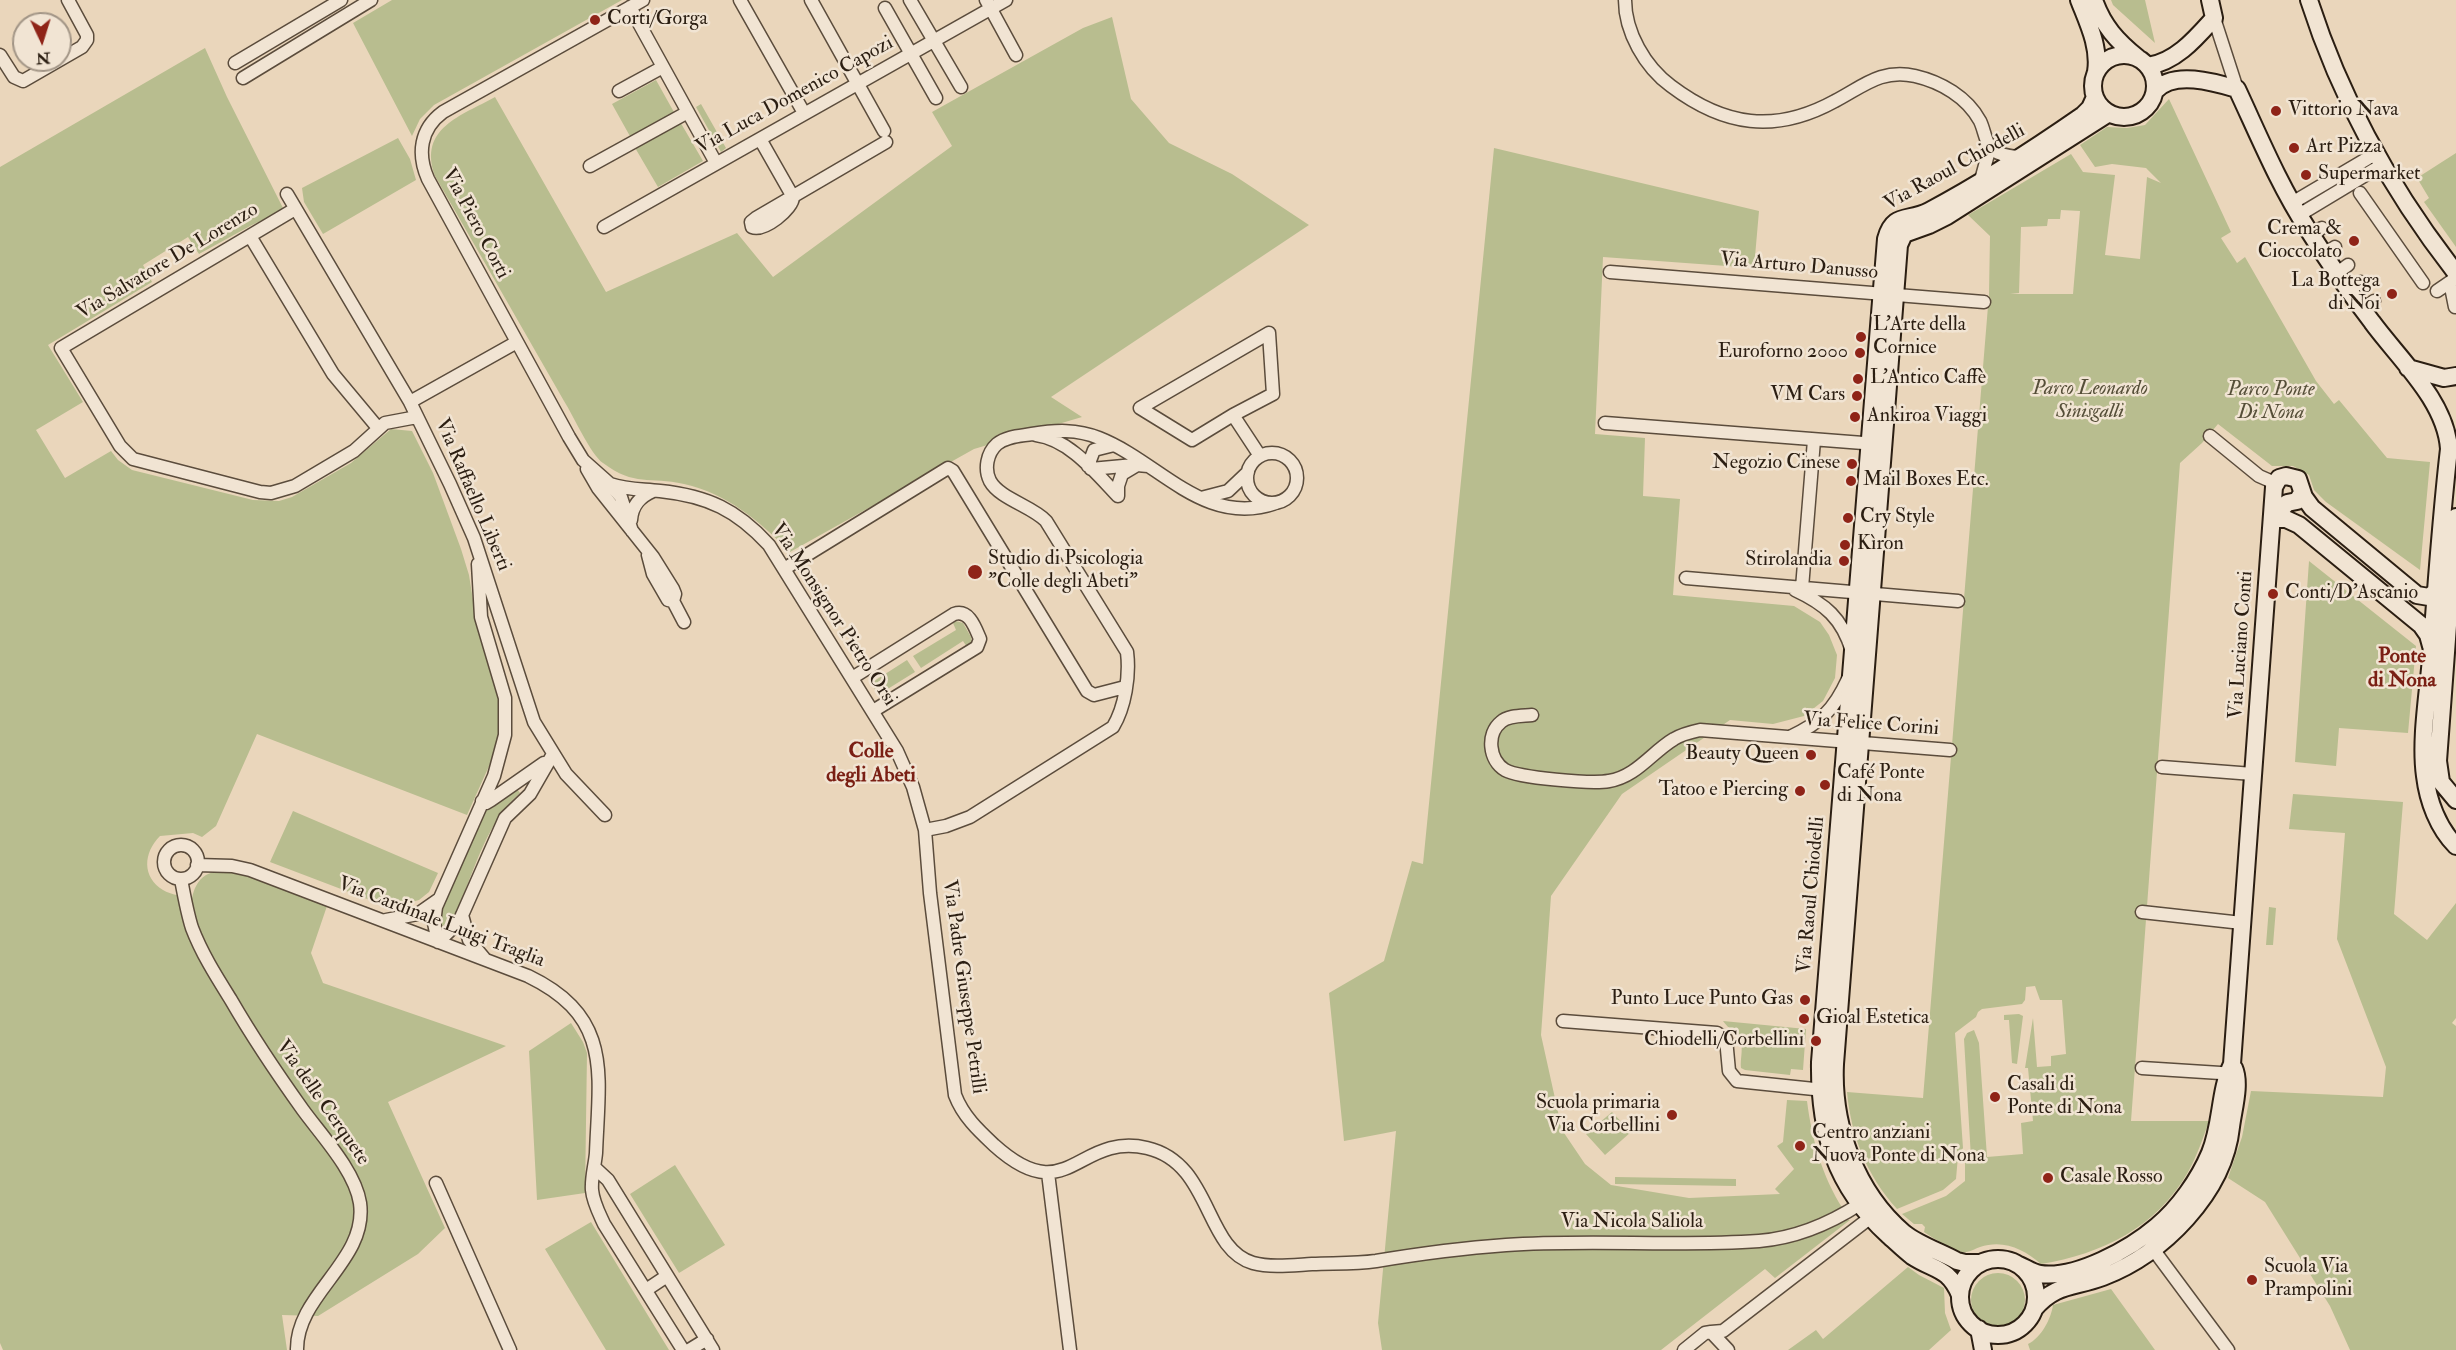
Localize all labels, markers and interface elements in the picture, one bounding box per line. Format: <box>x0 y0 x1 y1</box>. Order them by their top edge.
place label: Corti/Gorga <box>607 8 708 32</box>
north arrow <box>12 12 72 72</box>
marker: Corti/Gorga <box>588 13 602 27</box>
street label: Via Luca Domenico Capozi <box>692 32 898 160</box>
text: N <box>35 47 51 68</box>
place label: Vittorio Nava <box>2288 99 2398 123</box>
marker: Vittorio Nava <box>2269 104 2283 118</box>
street label: Via Raoul Chiodelli <box>1880 119 2030 217</box>
place label: Art Pizza <box>2306 136 2381 160</box>
marker: Art Pizza <box>2287 141 2301 155</box>
place label: Supermarket <box>2318 163 2421 187</box>
street label: Via Piero Corti <box>436 165 514 283</box>
marker: Supermarket <box>2299 168 2313 182</box>
street label: Via Salvatore De Lorenzo <box>73 198 263 326</box>
place label: Crema & Cioccolato <box>2258 218 2342 265</box>
marker: Crema & Cioccolato <box>2347 234 2361 248</box>
street label: Via Arturo Danusso <box>1719 248 1879 286</box>
place label: La Bottega di Noi <box>2291 270 2380 317</box>
marker: La Bottega di Noi <box>2385 287 2399 301</box>
place label: L’Arte della Cornice <box>1873 314 1966 361</box>
marker: L’Arte della Cornice <box>1854 330 1868 344</box>
place label: Euroforno 2000 <box>1718 341 1848 365</box>
marker: Euroforno 2000 <box>1853 346 1867 360</box>
place label: L’Antico Caffè <box>1870 367 1986 391</box>
marker: L’Antico Caffè <box>1851 372 1865 386</box>
park label: Parco Leonardo Sinisgalli <box>2032 378 2148 425</box>
park label: Parco Ponte Di Nona <box>2227 379 2315 426</box>
place label: VM Cars <box>1770 384 1845 408</box>
marker: VM Cars <box>1850 389 1864 403</box>
place label: Ankiroa Viaggi <box>1867 405 1987 429</box>
marker: Ankiroa Viaggi <box>1848 410 1862 424</box>
street label: Via Raffaello Liberti <box>429 415 515 575</box>
place label: Negozio Cinese <box>1712 452 1840 476</box>
marker: Negozio Cinese <box>1845 457 1859 471</box>
place label: Mail Boxes Etc. <box>1863 469 1989 493</box>
marker: Mail Boxes Etc. <box>1844 474 1858 488</box>
place label: Cry Style <box>1860 506 1935 530</box>
marker: Cry Style <box>1841 511 1855 525</box>
street label: Via Monsignor Pietro Orsi <box>765 519 901 711</box>
place label: Kìron <box>1857 533 1904 557</box>
marker: Kìron <box>1838 538 1852 552</box>
place label: Studio di Psicologia "Colle degli Abeti" <box>988 548 1143 595</box>
place label: Stirolandia <box>1745 549 1832 573</box>
marker: Stirolandia <box>1837 554 1851 568</box>
marker: Studio di Psicologia "Colle degli Abeti" <box>966 563 984 581</box>
street label: Via Luciano Conti <box>2225 570 2259 720</box>
place label: Conti/D'Ascanio <box>2285 582 2418 606</box>
marker: Conti/D'Ascanio <box>2266 587 2280 601</box>
district label: Ponte di Nona <box>2368 644 2436 694</box>
street label: Via Felice Corini <box>1802 708 1940 742</box>
district label: Colle degli Abeti <box>826 739 916 789</box>
place label: Beauty Queen <box>1685 743 1799 767</box>
marker: Beauty Queen <box>1804 748 1818 762</box>
place label: Café Ponte di Nona <box>1837 762 1925 809</box>
marker: Café Ponte di Nona <box>1818 778 1832 792</box>
place label: Tatoo e Piercing <box>1659 779 1788 803</box>
marker: Tatoo e Piercing <box>1793 784 1807 798</box>
street label: Via Raoul Chiodelli <box>1793 816 1831 974</box>
street label: Via Cardinale Luigi Traglia <box>334 872 548 974</box>
street label: Via Padre Giuseppe Petrilli <box>936 878 990 1096</box>
place label: Punto Luce Punto Gas <box>1611 988 1793 1012</box>
marker: Punto Luce Punto Gas <box>1798 993 1812 1007</box>
place label: Gioal Estetica <box>1816 1007 1929 1031</box>
marker: Gioal Estetica <box>1797 1012 1811 1026</box>
place label: Chiodelli/Corbellini <box>1644 1029 1804 1053</box>
marker: Chiodelli/Corbellini <box>1809 1034 1823 1048</box>
street label: Via delle Cerquete <box>270 1036 374 1170</box>
place label: Casali di Ponte di Nona <box>2007 1074 2122 1121</box>
marker: Casali di Ponte di Nona <box>1988 1090 2002 1104</box>
place label: Scuola primaria Via Corbellini <box>1536 1092 1660 1139</box>
marker: Scuola primaria Via Corbellini <box>1665 1108 1679 1122</box>
place label: Centro anziani Nuova Ponte di Nona <box>1812 1122 1985 1169</box>
marker: Centro anziani Nuova Ponte di Nona <box>1793 1139 1807 1153</box>
place label: Casale Rosso <box>2060 1166 2163 1190</box>
marker: Casale Rosso <box>2041 1171 2055 1185</box>
street label: Via Nicola Saliola <box>1561 1211 1703 1235</box>
place label: Scuola Via Prampolini <box>2264 1256 2352 1303</box>
marker: Scuola Via Prampolini <box>2245 1273 2259 1287</box>

